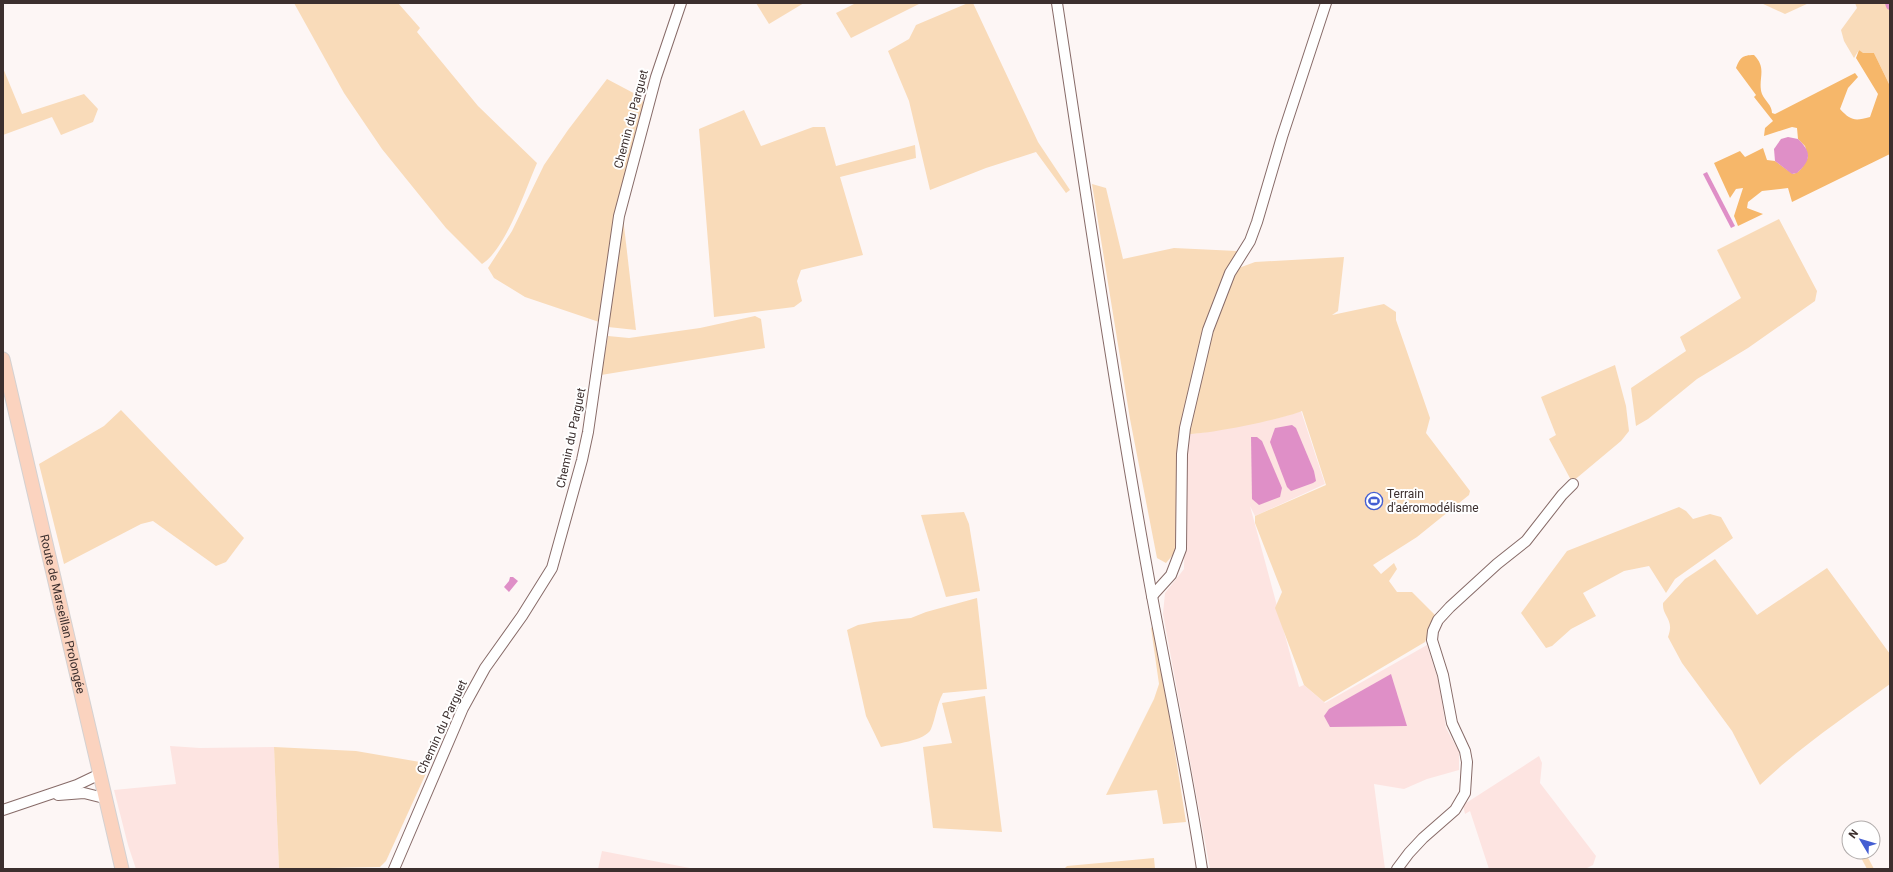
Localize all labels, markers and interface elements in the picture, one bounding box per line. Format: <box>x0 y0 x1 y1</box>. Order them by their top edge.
street label: Chemin du Parguet <box>611 68 651 170</box>
street label: Chemin du Parguet <box>554 387 588 489</box>
place label: Terrain d'aéromodélisme <box>1387 487 1479 515</box>
sports icon: Terrain d'aéromodélisme <box>1364 491 1384 511</box>
street label: Route de Marseillan Prolongée <box>37 533 88 695</box>
street label: Chemin du Parguet <box>414 678 470 776</box>
north arrow <box>1841 820 1881 860</box>
text: N <box>1846 827 1861 841</box>

